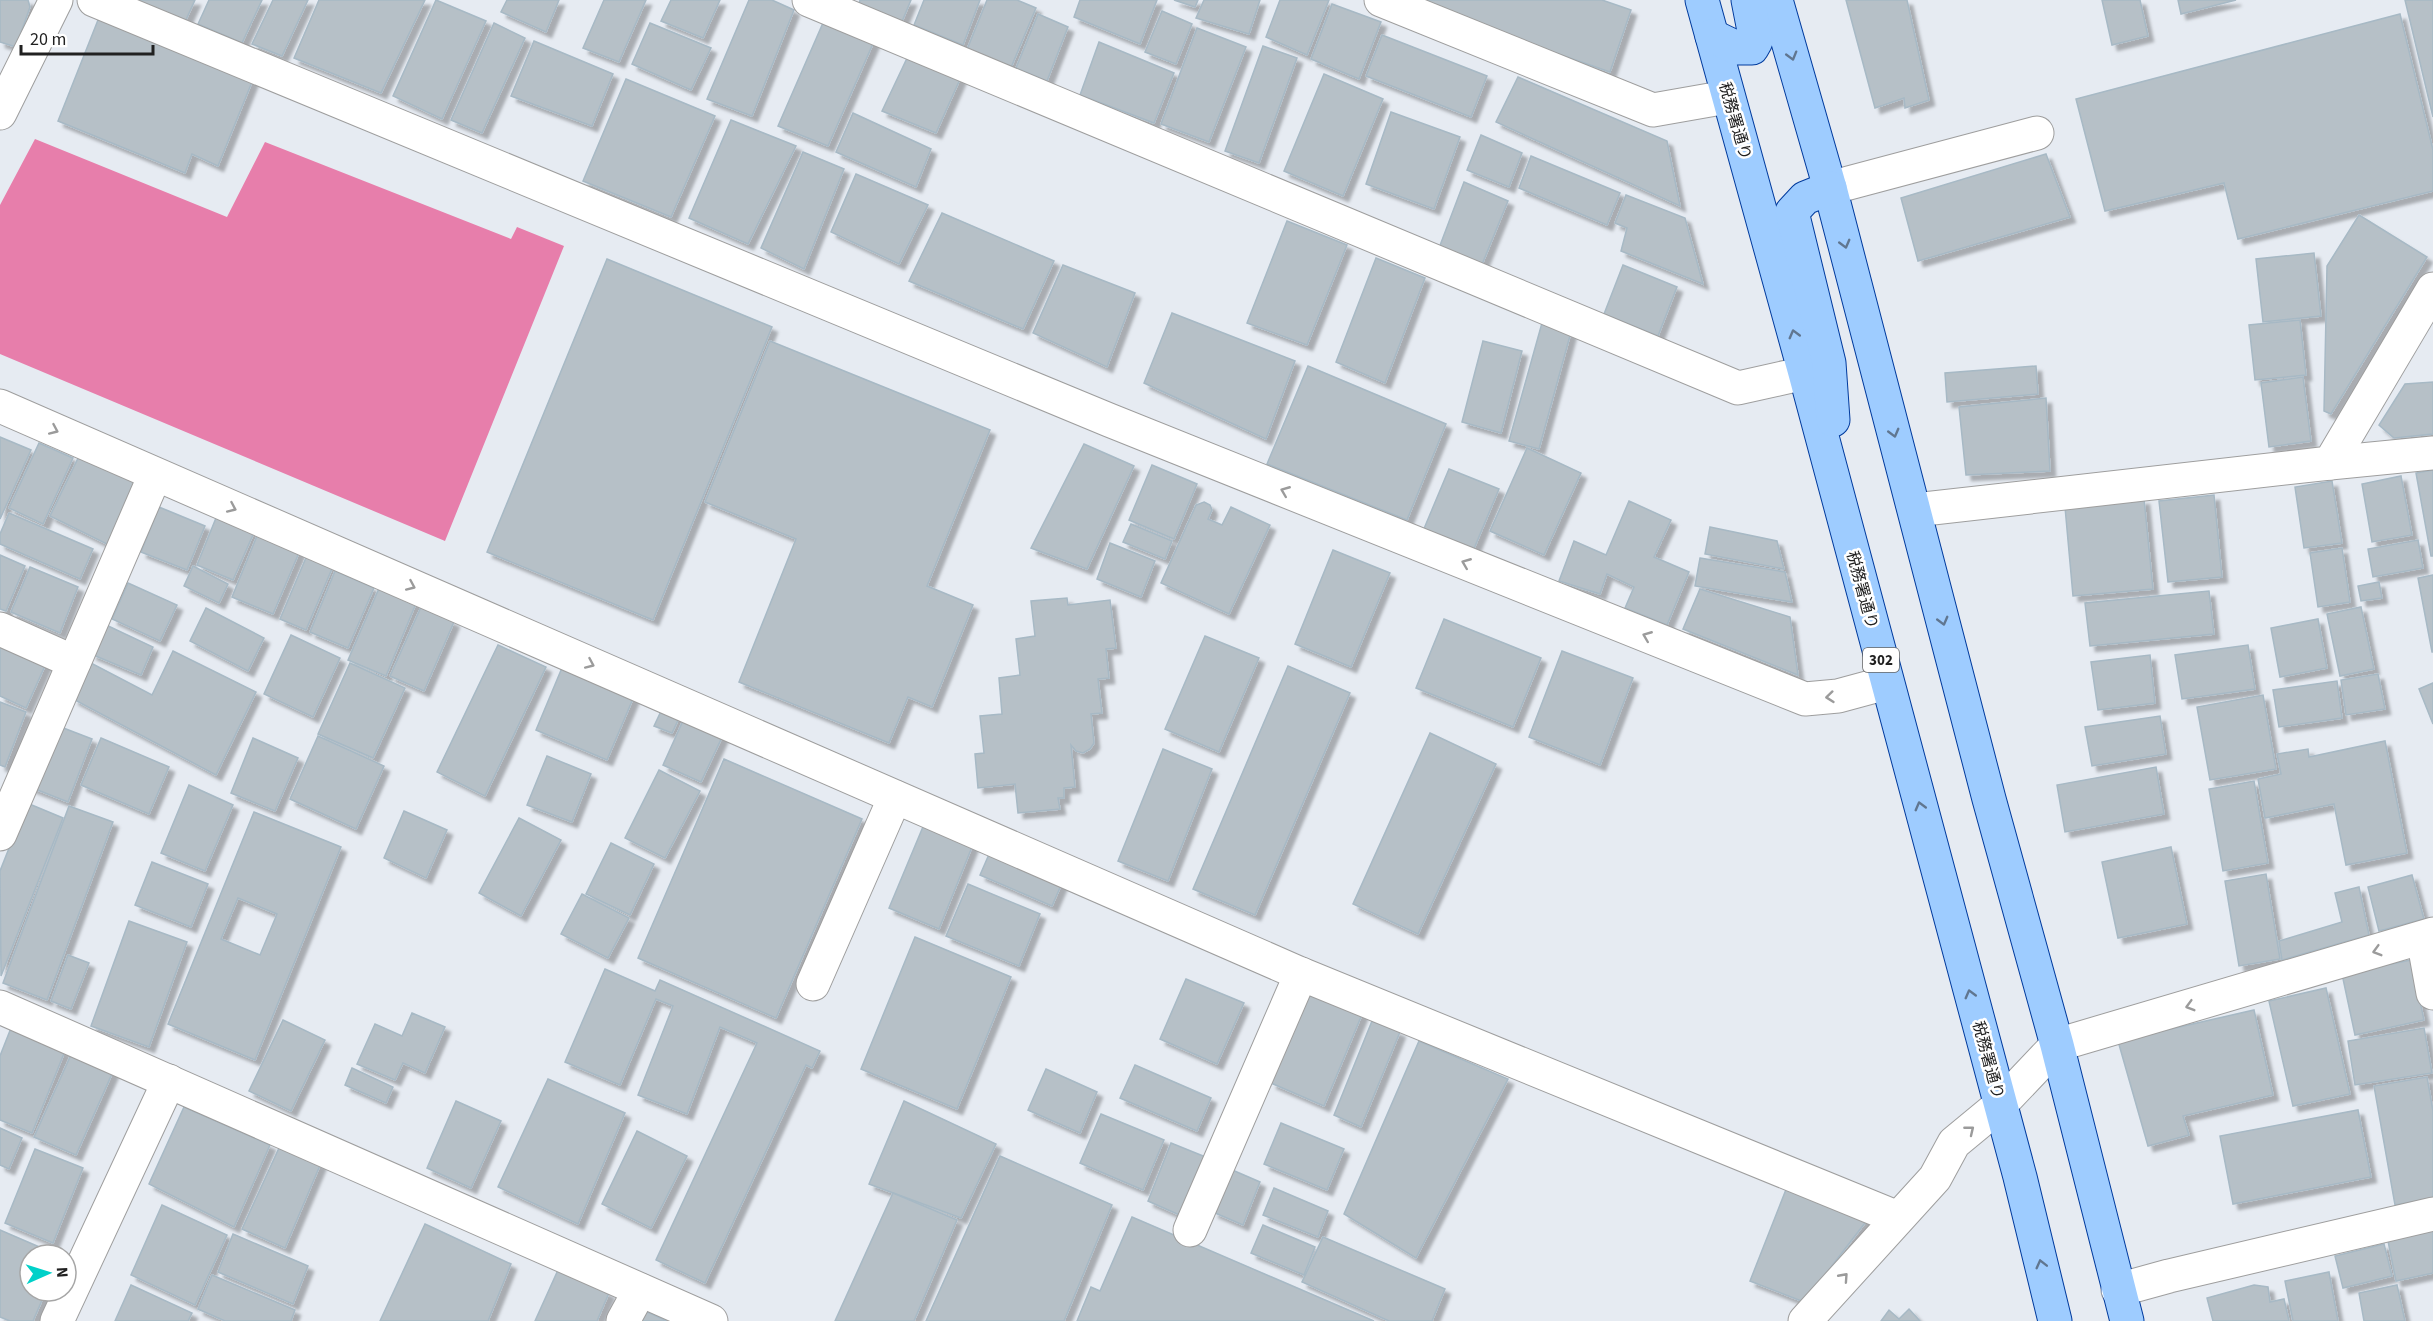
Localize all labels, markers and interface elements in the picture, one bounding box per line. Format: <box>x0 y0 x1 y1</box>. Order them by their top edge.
scale bar <box>21 18 153 56</box>
text: 20 m <box>30 27 66 52</box>
one-way arrow <box>1785 50 1797 61</box>
street label: 税務署通り <box>1713 80 1757 162</box>
one-way arrow <box>1837 239 1850 249</box>
one-way arrow <box>1789 329 1801 339</box>
one-way arrow <box>47 423 58 435</box>
one-way arrow <box>1887 427 1900 437</box>
one-way arrow <box>1280 486 1291 498</box>
one-way arrow <box>226 501 237 513</box>
street label: 税務署通り <box>1841 549 1883 631</box>
one-way arrow <box>1461 558 1472 570</box>
one-way arrow <box>405 579 416 591</box>
one-way arrow <box>1936 616 1948 626</box>
one-way arrow <box>1642 630 1653 643</box>
road number: 302 <box>1863 648 1899 672</box>
one-way arrow <box>583 657 594 669</box>
one-way arrow <box>1825 690 1834 702</box>
one-way arrow <box>1915 801 1927 812</box>
one-way arrow <box>2372 944 2383 956</box>
one-way arrow <box>1965 990 1978 1000</box>
one-way arrow <box>2185 999 2196 1011</box>
street label: 税務署通り <box>1967 1019 2009 1101</box>
one-way arrow <box>1963 1126 1974 1137</box>
north arrow <box>18 1243 78 1303</box>
one-way arrow <box>2036 1259 2049 1269</box>
text: N <box>51 1266 73 1278</box>
one-way arrow <box>1837 1274 1848 1284</box>

